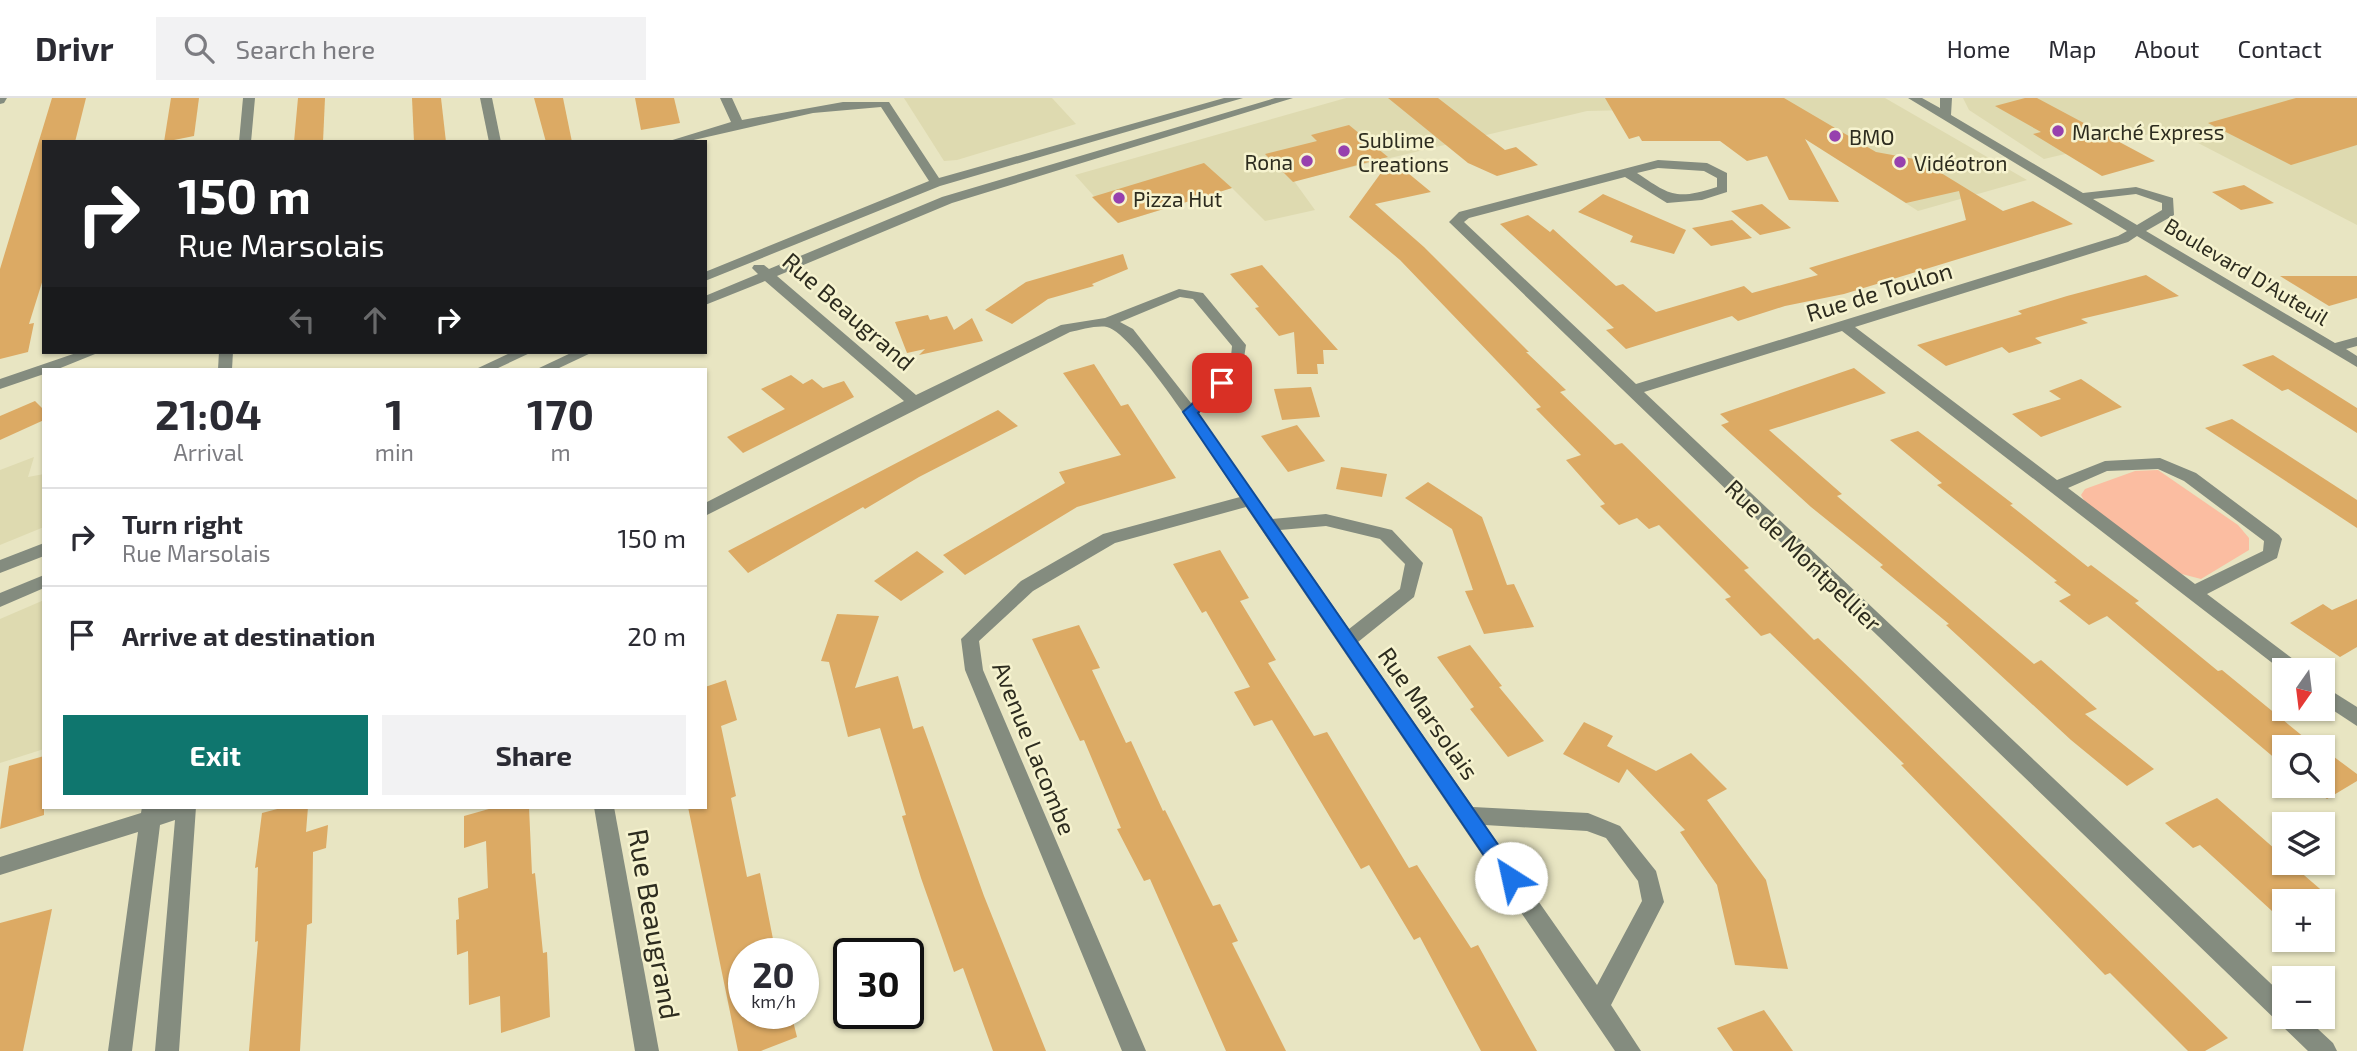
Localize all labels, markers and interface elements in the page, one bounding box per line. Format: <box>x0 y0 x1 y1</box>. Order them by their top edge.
search box <box>156 17 646 80</box>
text: Drivr <box>35 28 114 68</box>
icon: search <box>180 29 218 67</box>
text: Search here <box>236 33 375 64</box>
text: Home <box>1947 34 2010 63</box>
text: Map <box>2048 34 2096 63</box>
text: About <box>2134 34 2200 63</box>
text: Contact <box>2238 34 2322 63</box>
place label: Marché Express <box>2072 119 2224 144</box>
marker: Marché Express <box>2050 123 2066 139</box>
place label: BMO <box>1849 124 1894 149</box>
place label: Sublime Creations <box>1358 127 1449 176</box>
marker: BMO <box>1827 128 1843 144</box>
marker: Sublime Creations <box>1336 143 1352 159</box>
place label: Rona <box>1244 149 1293 174</box>
place label: Vidéotron <box>1914 150 2008 175</box>
marker: Rona <box>1299 153 1315 169</box>
marker: Vidéotron <box>1892 154 1908 170</box>
text: 150 m <box>178 165 311 224</box>
icon: right <box>63 168 154 259</box>
place label: Pizza Hut <box>1133 186 1222 211</box>
marker: Pizza Hut <box>1111 190 1127 206</box>
street label: Boulevard D'Auteuil <box>2160 212 2334 330</box>
text: Rue Marsolais <box>178 225 385 263</box>
street label: Rue Beaugrand <box>777 246 921 376</box>
street label: Rue de Toulon <box>1802 255 1956 327</box>
icon: left <box>283 301 321 339</box>
icon: ahead <box>356 301 394 339</box>
icon: right <box>429 301 467 339</box>
pin <box>1192 353 1252 413</box>
icon: arrive <box>1203 364 1241 402</box>
text: 21:04 <box>155 388 262 438</box>
text: 1 <box>385 388 403 438</box>
text: 170 <box>527 388 594 438</box>
text: Arrival <box>173 438 243 466</box>
text: min <box>375 438 414 466</box>
text: m <box>550 438 571 466</box>
street label: Rue de Montpellier <box>1720 473 1888 637</box>
text: Turn right <box>122 508 243 539</box>
icon: right <box>63 518 101 556</box>
text: 150 m <box>617 522 686 553</box>
text: Rue Marsolais <box>122 539 270 567</box>
icon: arrive <box>63 616 101 654</box>
text: Arrive at destination <box>122 620 375 651</box>
text: 20 m <box>627 620 686 651</box>
street label: Rue Marsolais <box>1373 641 1485 785</box>
street label: Avenue Lacombe <box>987 657 1083 839</box>
north arrow <box>2272 658 2334 721</box>
map controls <box>2272 658 2335 1029</box>
button: Exit <box>63 715 368 795</box>
button: Share <box>382 715 686 795</box>
button: search <box>2272 735 2335 798</box>
button: layers <box>2272 812 2335 875</box>
street label: Rue Beaugrand <box>622 826 688 1022</box>
position arrow <box>1474 841 1548 915</box>
button: + <box>2272 889 2335 952</box>
speed limit sign: 30 <box>833 938 924 1029</box>
text: 20 <box>752 953 795 995</box>
button: − <box>2272 966 2335 1029</box>
text: km/h <box>751 990 796 1012</box>

